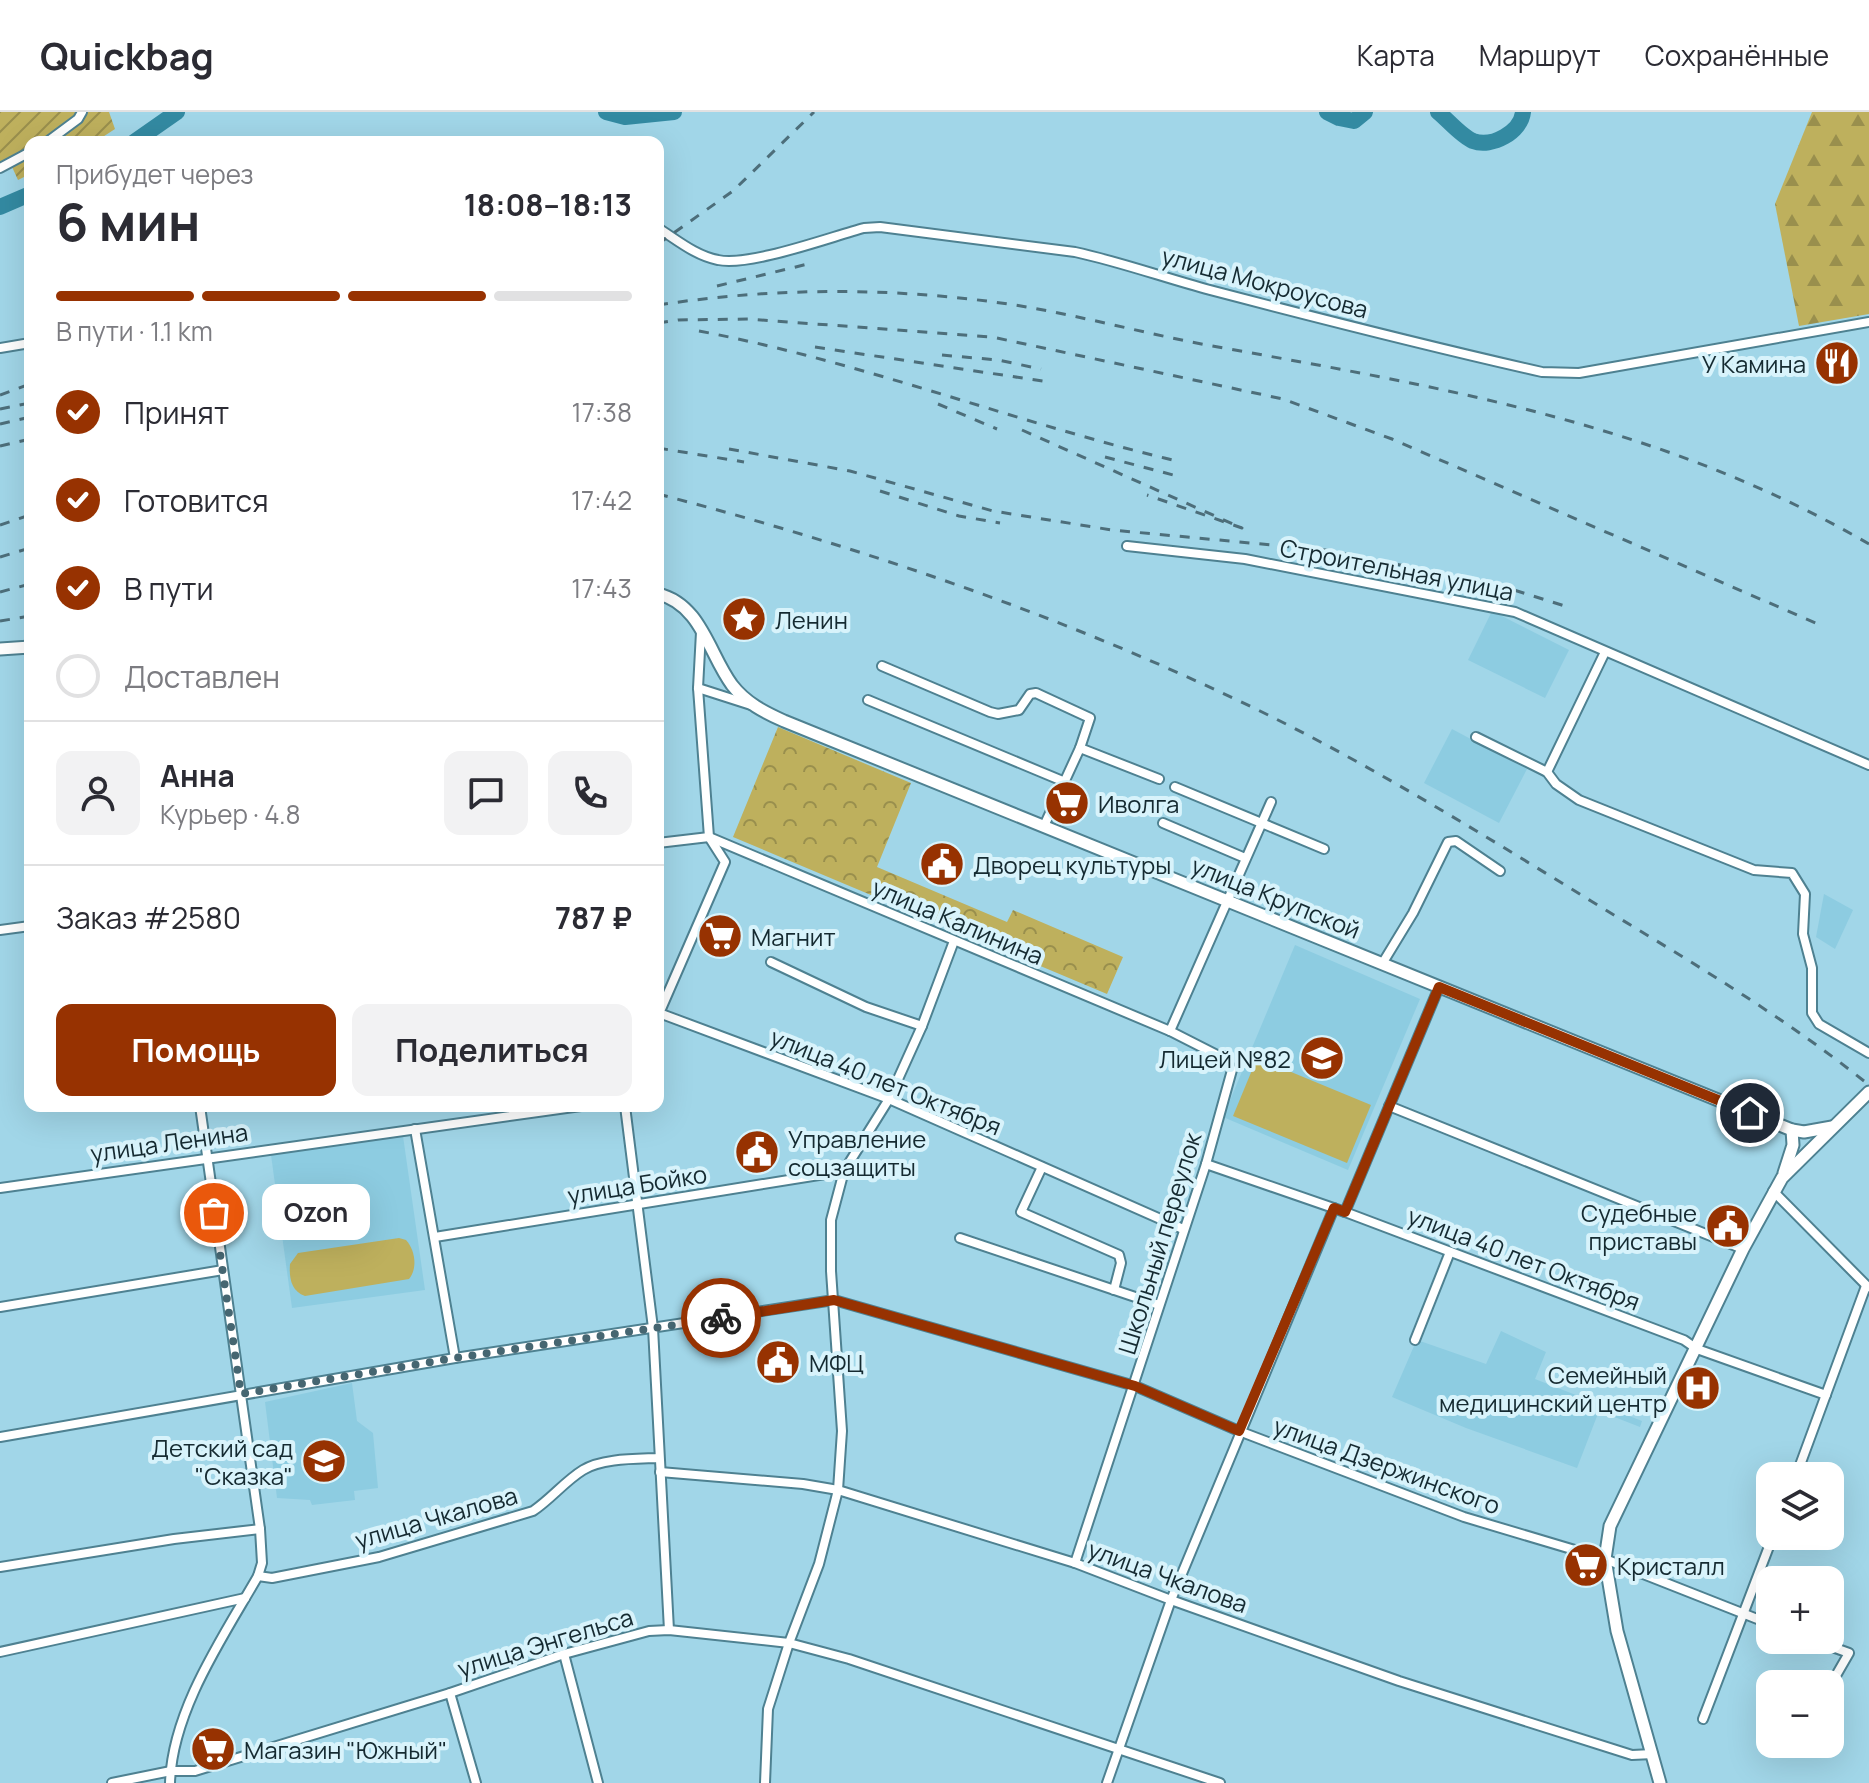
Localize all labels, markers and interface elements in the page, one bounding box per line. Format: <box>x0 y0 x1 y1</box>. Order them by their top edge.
text: Quickbag <box>40 29 214 81</box>
text: Карта <box>1357 36 1435 74</box>
text: Маршрут <box>1479 36 1601 74</box>
text: Сохранённые <box>1645 36 1829 74</box>
text: Прибудет через <box>56 156 254 192</box>
text: 18:08–18:13 <box>464 184 632 225</box>
text: 6 мин <box>56 186 200 257</box>
street label: улица Мокроусова <box>1158 239 1372 325</box>
text: В пути · 1.1 km <box>56 313 213 349</box>
restaurant icon: У Камина <box>1813 339 1861 387</box>
place label: У Камина <box>1702 347 1806 380</box>
icon: check <box>56 390 100 434</box>
text: Принят <box>124 392 229 433</box>
text: 17:38 <box>572 394 632 430</box>
icon: check <box>56 478 100 522</box>
text: Готовится <box>124 480 269 521</box>
text: 17:42 <box>571 482 632 518</box>
street label: Строительная улица <box>1277 530 1517 608</box>
icon: check <box>56 566 100 610</box>
text: В пути <box>124 568 214 609</box>
text: 17:43 <box>571 570 632 606</box>
place icon: Ленин <box>720 595 768 643</box>
place label: Ленин <box>775 603 848 636</box>
text: Доставлен <box>124 656 280 697</box>
button: person <box>56 751 140 835</box>
button: chat <box>444 751 528 835</box>
button: phone <box>548 751 632 835</box>
text: Анна <box>160 755 235 796</box>
supermarket icon: Иволга <box>1043 779 1091 827</box>
place label: Иволга <box>1098 787 1179 820</box>
text: Курьер · 4.8 <box>160 796 301 832</box>
public building icon: Дворец культуры <box>918 840 966 888</box>
place label: Дворец культуры <box>973 848 1171 881</box>
street label: улица Крупской <box>1187 848 1365 946</box>
street label: улица Калинина <box>867 870 1049 972</box>
text: Заказ #2580 <box>56 897 241 938</box>
text: 787 ₽ <box>555 897 632 938</box>
supermarket icon: Магнит <box>696 912 744 960</box>
place label: Магнит <box>751 920 836 953</box>
button: Помощь <box>56 1004 336 1096</box>
button: Поделиться <box>352 1004 632 1096</box>
street label: улица 40 лет Октября <box>766 1020 1006 1142</box>
school or university icon: Лицей №82 <box>1298 1034 1346 1082</box>
place label: Лицей №82 <box>1159 1042 1291 1075</box>
pin <box>1716 1079 1784 1147</box>
icon: home <box>1728 1091 1772 1135</box>
street label: улица Ленина <box>88 1115 250 1169</box>
place label: Управление соцзащиты <box>788 1122 926 1183</box>
street label: Школьный переулок <box>1110 1127 1209 1358</box>
public building icon: Управление соцзащиты <box>733 1128 781 1176</box>
street label: улица Бойко <box>565 1157 709 1211</box>
pin <box>180 1179 248 1247</box>
callout: Ozon <box>262 1185 370 1241</box>
icon: bag <box>192 1191 236 1235</box>
text: Ozon <box>284 1194 348 1230</box>
place label: Судебные приставы <box>1581 1196 1697 1257</box>
street label: улица 40 лет Октября <box>1403 1198 1645 1318</box>
public building icon: Судебные приставы <box>1704 1202 1752 1250</box>
courier <box>681 1278 761 1358</box>
icon: bike <box>699 1296 743 1340</box>
public building icon: МФЦ <box>754 1338 802 1386</box>
place label: МФЦ <box>809 1346 863 1379</box>
place label: Семейный медицинский центр <box>1439 1358 1667 1419</box>
hospital icon: Семейный медицинский центр <box>1674 1364 1722 1412</box>
street label: улица Дзержинского <box>1269 1409 1505 1521</box>
place label: Детский сад "Сказка" <box>151 1431 293 1492</box>
school or university icon: Детский сад "Сказка" <box>300 1437 348 1485</box>
map controls <box>1756 1462 1844 1758</box>
button: layers <box>1756 1462 1844 1550</box>
street label: улица Чкалова <box>351 1478 521 1556</box>
street label: улица Чкалова <box>1084 1532 1252 1620</box>
supermarket icon: Кристалл <box>1562 1541 1610 1589</box>
place label: Кристалл <box>1617 1549 1725 1582</box>
button: + <box>1756 1566 1844 1654</box>
street label: улица Энгельса <box>453 1600 637 1684</box>
button: − <box>1756 1670 1844 1758</box>
supermarket icon: Магазин "Южный" <box>189 1725 237 1773</box>
place label: Магазин "Южный" <box>244 1733 447 1766</box>

